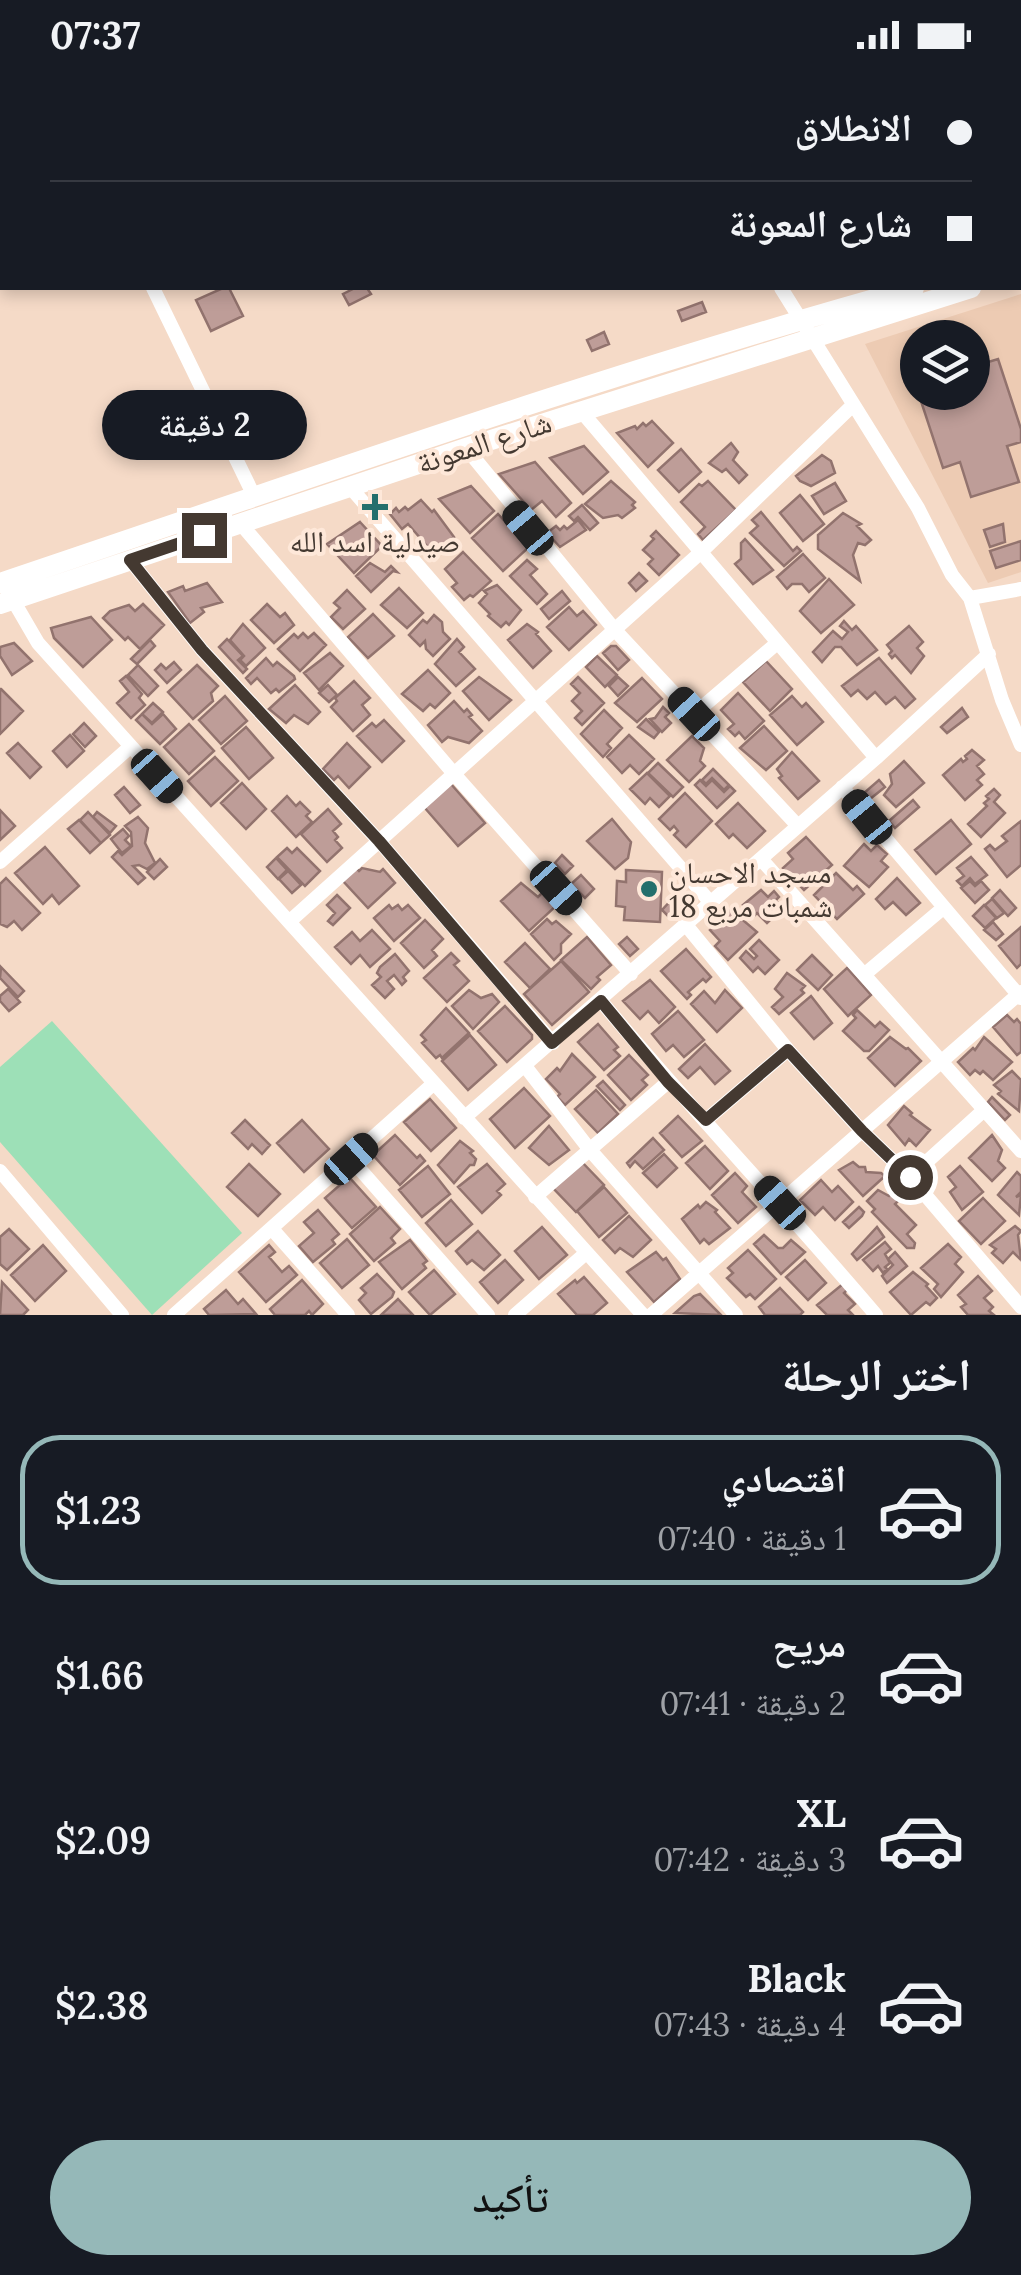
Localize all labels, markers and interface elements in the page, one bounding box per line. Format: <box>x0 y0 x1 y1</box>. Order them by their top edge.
text: 07:37 <box>50 11 141 59</box>
text: الانطلاق <box>794 103 912 151</box>
text: شارع المعونة <box>729 199 912 247</box>
map controls <box>900 320 990 410</box>
button: layers <box>900 320 990 410</box>
callout: 2 دقيقة <box>101 390 306 460</box>
street label: شارع المعونة <box>412 402 556 483</box>
text: 2 دقيقة <box>158 404 251 445</box>
car <box>497 495 559 561</box>
marker: صيدلية اسد الله <box>364 496 386 518</box>
route end <box>182 513 227 558</box>
place label: صيدلية اسد الله <box>290 522 460 560</box>
car <box>663 682 725 746</box>
car <box>126 744 188 808</box>
car <box>836 784 898 850</box>
place label: مسجد الاحسان شمبات مربع 18 <box>669 853 833 926</box>
car <box>525 856 587 920</box>
marker: مسجد الاحسان شمبات مربع 18 <box>638 878 660 900</box>
car <box>319 1128 383 1190</box>
route start <box>888 1155 933 1200</box>
car <box>749 1171 811 1235</box>
text: اختر الرحلة <box>782 1346 971 1403</box>
text: اقتصادي <box>722 1454 846 1502</box>
icon: car <box>876 1465 966 1555</box>
text: $1.23 <box>55 1486 142 1534</box>
text: 1 دقيقة · 07:40 <box>657 1518 846 1559</box>
text: مريح <box>772 1619 846 1667</box>
icon: car <box>876 1630 966 1720</box>
text: $1.66 <box>55 1651 144 1699</box>
text: 2 دقيقة · 07:41 <box>660 1683 846 1724</box>
text: XL <box>796 1789 846 1837</box>
icon: car <box>876 1795 966 1885</box>
text: $2.09 <box>55 1816 151 1864</box>
text: 3 دقيقة · 07:42 <box>653 1839 846 1880</box>
text: Black <box>747 1954 846 2002</box>
icon: car <box>876 1960 966 2050</box>
text: $2.38 <box>55 1981 149 2029</box>
text: 4 دقيقة · 07:43 <box>653 2004 846 2045</box>
button: تأكيد <box>50 2140 971 2255</box>

